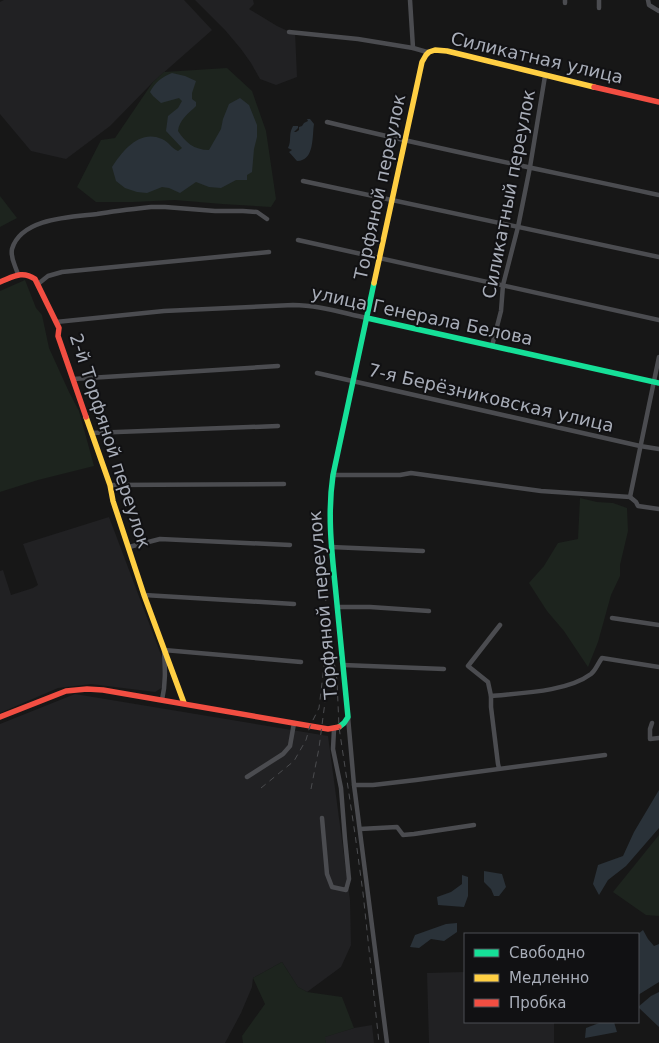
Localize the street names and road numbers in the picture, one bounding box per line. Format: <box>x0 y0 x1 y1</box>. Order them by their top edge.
street label: Силикатная улица <box>449 27 625 88</box>
street label: Силикатный переулок <box>478 87 539 300</box>
street label: Торфяной переулок <box>349 92 409 283</box>
street label: улица Генерала Белова <box>309 282 535 349</box>
street label: 2-й Торфяной переулок <box>66 331 155 551</box>
street label: 7-я Берёзниковская улица <box>366 359 616 436</box>
street label: Торфяной переулок <box>304 510 341 701</box>

